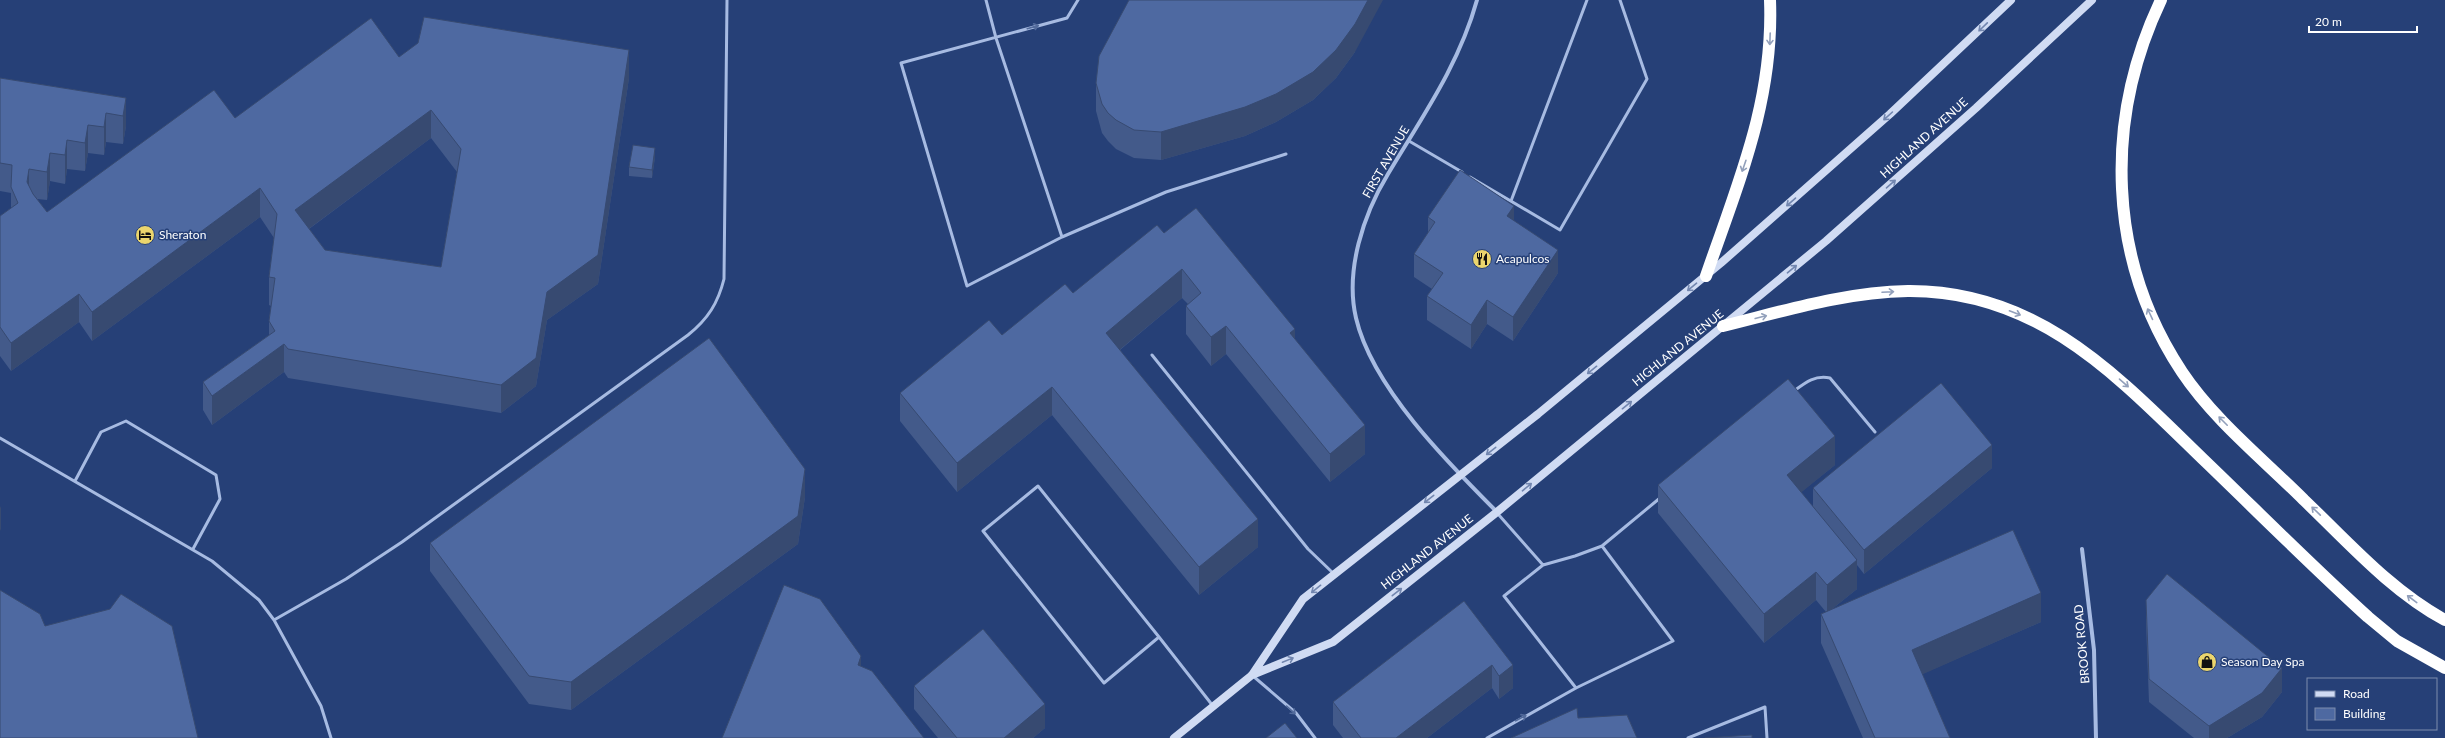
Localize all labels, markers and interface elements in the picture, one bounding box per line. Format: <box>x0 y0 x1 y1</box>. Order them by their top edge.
scale bar <box>2309 8 2417 34</box>
text: 20 m <box>2315 14 2342 29</box>
one-way arrow <box>1978 22 1988 32</box>
one-way arrow <box>1027 23 1040 30</box>
one-way arrow <box>1766 32 1774 45</box>
street label: HIGHLAND AVENUE <box>1877 94 1971 181</box>
one-way arrow <box>1883 111 1893 120</box>
street label: FIRST AVENUE <box>1359 123 1412 201</box>
one-way arrow <box>1740 159 1747 172</box>
one-way arrow <box>1886 179 1896 189</box>
one-way arrow <box>1786 198 1796 207</box>
hotel icon: Sheraton <box>134 224 156 246</box>
place label: Sheraton <box>159 227 206 242</box>
restaurant icon: Acapulcos <box>1471 248 1493 270</box>
place label: Acapulcos <box>1496 251 1550 266</box>
one-way arrow <box>1787 265 1798 273</box>
one-way arrow <box>1687 283 1698 292</box>
one-way arrow <box>1881 289 1894 296</box>
street label: HIGHLAND AVENUE <box>1629 306 1726 389</box>
one-way arrow <box>2146 308 2153 320</box>
one-way arrow <box>2009 309 2021 317</box>
one-way arrow <box>1754 313 1767 320</box>
one-way arrow <box>1587 366 1598 374</box>
one-way arrow <box>2119 378 2129 387</box>
one-way arrow <box>1622 401 1633 409</box>
one-way arrow <box>2218 416 2228 426</box>
one-way arrow <box>1485 447 1496 456</box>
one-way arrow <box>1521 483 1532 492</box>
one-way arrow <box>1424 495 1435 504</box>
one-way arrow <box>2311 506 2321 516</box>
street label: HIGHLAND AVENUE <box>1377 511 1476 592</box>
one-way arrow <box>1311 584 1322 593</box>
one-way arrow <box>1391 587 1402 596</box>
one-way arrow <box>2407 595 2418 603</box>
street label: BROOK ROAD <box>2071 604 2092 684</box>
shop icon: Season Day Spa <box>2196 651 2218 673</box>
place label: Season Day Spa <box>2221 654 2304 669</box>
one-way arrow <box>1281 656 1293 664</box>
legend <box>2307 678 2437 730</box>
text: Road <box>2343 686 2370 701</box>
one-way arrow <box>1286 705 1297 714</box>
text: Building <box>2343 706 2386 721</box>
one-way arrow <box>1515 714 1527 721</box>

